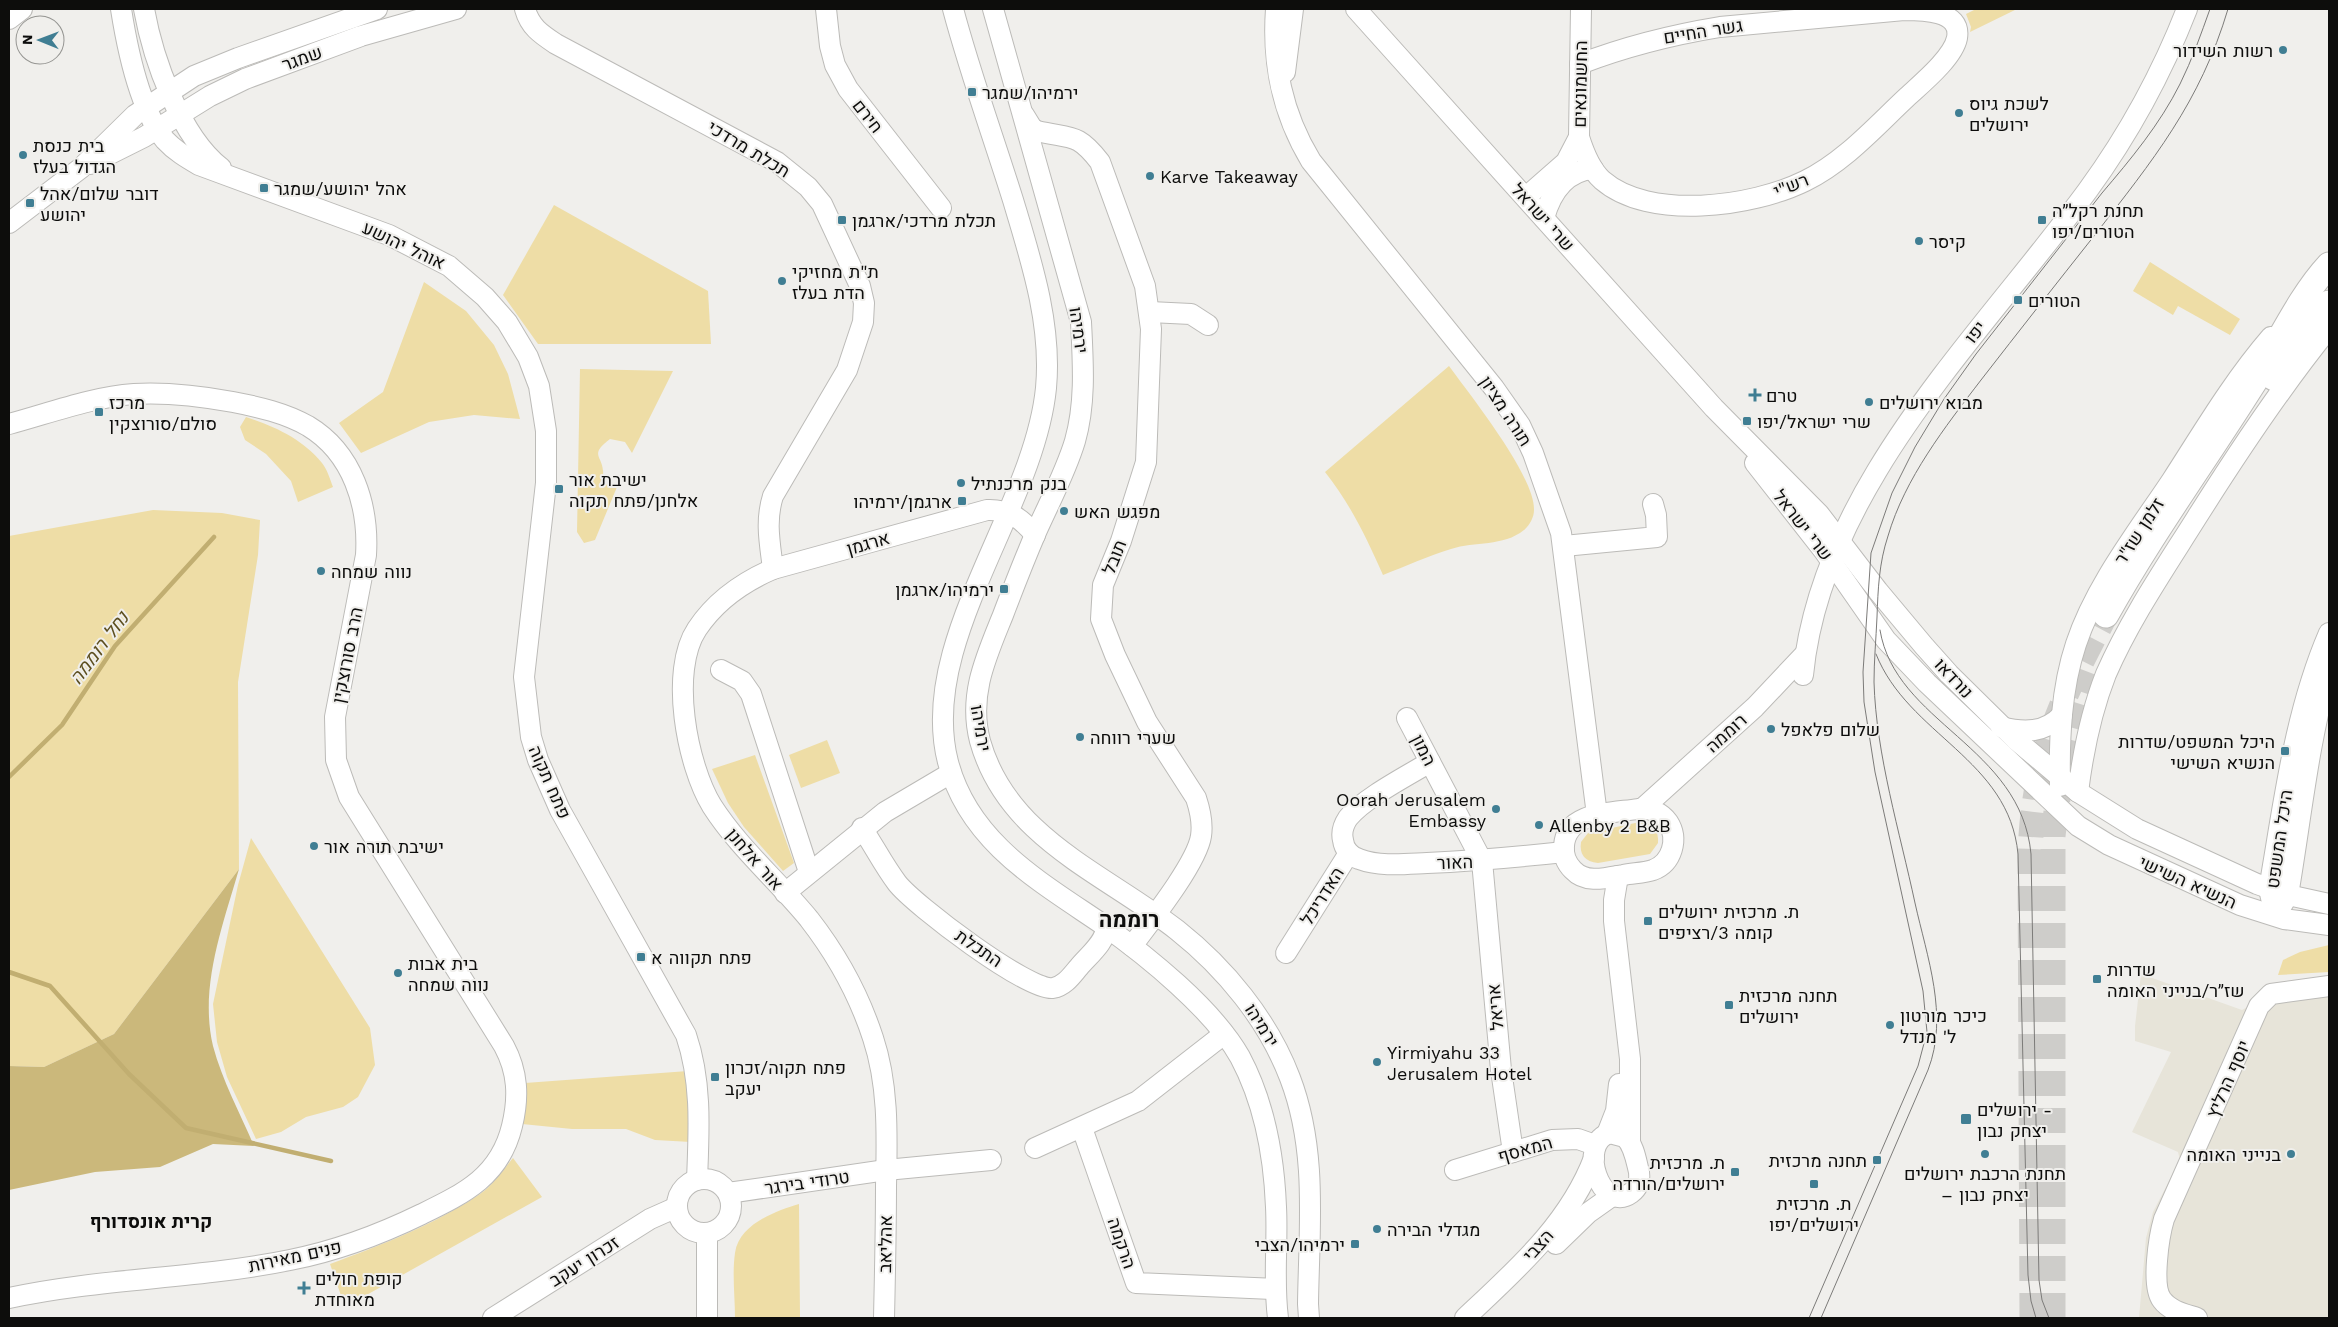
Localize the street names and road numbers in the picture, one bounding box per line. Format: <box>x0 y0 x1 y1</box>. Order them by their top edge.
street label: גשר החיים <box>1662 14 1744 48</box>
street label: החשמונאים <box>1569 40 1591 128</box>
street label: שמגר <box>279 41 325 75</box>
street label: חירם <box>848 95 888 137</box>
street label: תכלת מרדכי <box>704 116 794 182</box>
street label: רש"י <box>1770 169 1812 201</box>
street label: שרי ישראל <box>1507 179 1579 255</box>
street label: אוהל יהושע <box>359 217 449 273</box>
street label: ירמיהו <box>1065 305 1093 355</box>
street label: יפו <box>1960 317 1990 347</box>
street label: תורה מציון <box>1476 372 1536 450</box>
street label: שרי ישראל <box>1769 485 1837 565</box>
street label: זלמן שז"ר <box>2110 494 2168 568</box>
street label: ארגמן <box>844 527 892 559</box>
street label: תובל <box>1098 537 1130 577</box>
street label: הרב סורוצקין <box>327 605 367 705</box>
street label: נורדאו <box>1930 654 1978 702</box>
street label: ירמיהו <box>967 703 995 753</box>
street label: רוממה <box>1701 709 1751 757</box>
street label: המון <box>1407 731 1441 769</box>
street label: פתח תקוה <box>525 742 575 822</box>
street label: היכל המשפט <box>2262 788 2296 890</box>
street label: אור אלחנן <box>722 824 788 894</box>
street label: האור <box>1437 851 1473 873</box>
street label: הנשיא השישי <box>2136 851 2240 913</box>
street label: האדריכל <box>1296 863 1348 929</box>
street label: התכלת <box>952 925 1006 971</box>
street label: אריאל <box>1483 983 1507 1031</box>
street label: ירמיהו <box>1241 1000 1283 1050</box>
street label: יוסף הרליץ <box>2202 1037 2254 1121</box>
street label: המאסף <box>1495 1131 1555 1167</box>
street label: טרודי בירגר <box>763 1166 851 1198</box>
street label: אהליאב <box>874 1215 896 1273</box>
street label: הרקמה <box>1104 1215 1140 1271</box>
street label: הצבי <box>1518 1225 1558 1265</box>
street label: זכרון יעקב <box>545 1231 623 1291</box>
street label: פנים מאירות <box>247 1236 343 1276</box>

